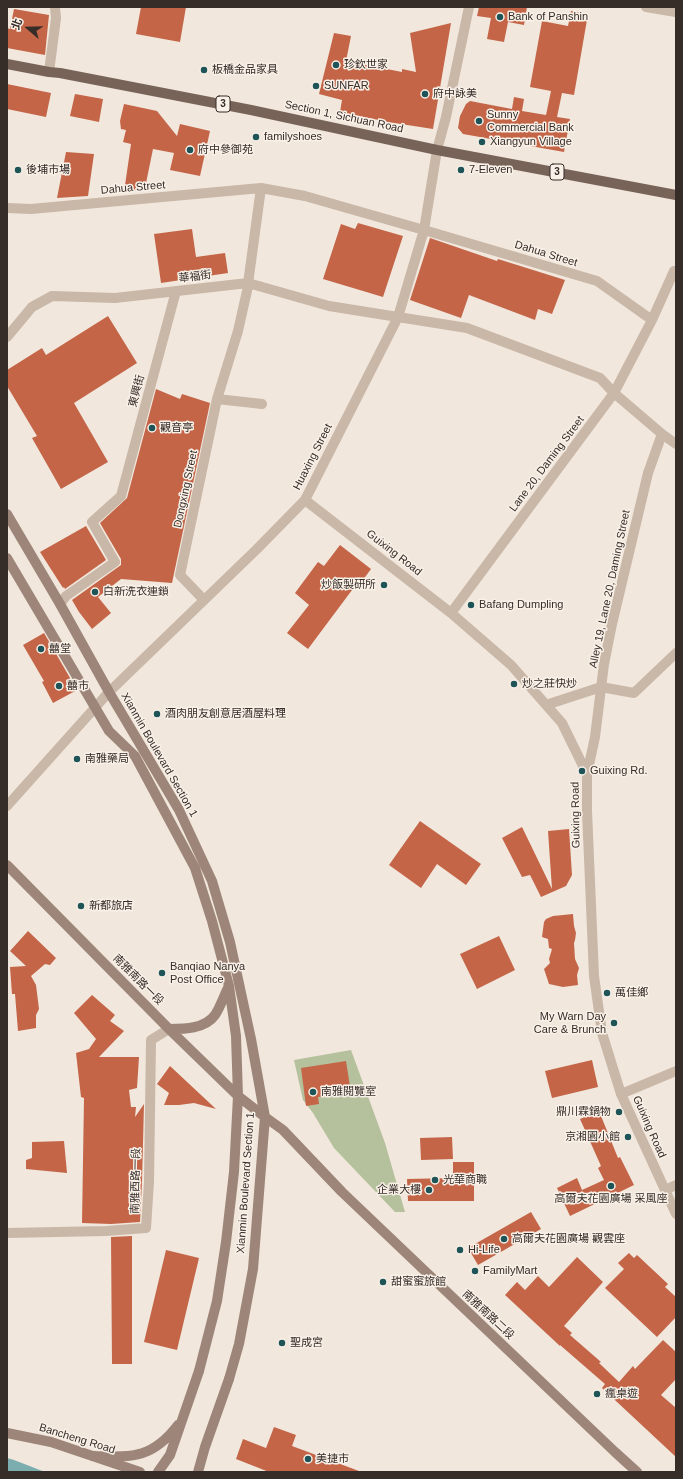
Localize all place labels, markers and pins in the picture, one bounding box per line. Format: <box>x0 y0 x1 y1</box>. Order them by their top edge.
place label: Bank of Panshin <box>508 10 588 24</box>
marker: Bank of Panshin <box>495 12 505 22</box>
place label: 珍欽世家 <box>344 58 388 72</box>
marker: 珍欽世家 <box>331 60 341 70</box>
place label: 板橋金品家具 <box>212 63 278 77</box>
marker: 板橋金品家具 <box>199 65 209 75</box>
place label: SUNFAR <box>324 79 369 93</box>
marker: SUNFAR <box>311 81 321 91</box>
place label: 府中詠美 <box>433 87 477 101</box>
marker: 府中詠美 <box>420 89 430 99</box>
place label: Sunny Commercial Bank <box>487 108 574 134</box>
marker: Sunny Commercial Bank <box>474 116 484 126</box>
place label: familyshoes <box>264 130 322 144</box>
marker: familyshoes <box>251 132 261 142</box>
place label: Xiangyun Village <box>490 135 572 149</box>
marker: Xiangyun Village <box>477 137 487 147</box>
place label: 府中參御苑 <box>198 143 253 157</box>
marker: 府中參御苑 <box>185 145 195 155</box>
place label: 後埔市場 <box>26 163 70 177</box>
place label: 7-Eleven <box>469 163 512 177</box>
marker: 後埔市場 <box>13 165 23 175</box>
marker: 7-Eleven <box>456 165 466 175</box>
place label: 觀音亭 <box>160 421 193 435</box>
marker: 觀音亭 <box>147 423 157 433</box>
place label: 炒飯製研所 <box>321 578 376 592</box>
marker: 炒飯製研所 <box>379 580 389 590</box>
place label: 白新洗衣連鎖 <box>103 585 169 599</box>
marker: 白新洗衣連鎖 <box>90 587 100 597</box>
place label: Bafang Dumpling <box>479 598 563 612</box>
marker: Bafang Dumpling <box>466 600 476 610</box>
place label: 囍堂 <box>49 642 71 656</box>
marker: 囍堂 <box>36 644 46 654</box>
place label: 炒之莊快炒 <box>522 677 577 691</box>
place label: 囍市 <box>67 679 89 693</box>
marker: 炒之莊快炒 <box>509 679 519 689</box>
marker: 囍市 <box>54 681 64 691</box>
place label: 酒肉朋友創意居酒屋料理 <box>165 707 286 721</box>
marker: 酒肉朋友創意居酒屋料理 <box>152 709 162 719</box>
place label: 南雅藥局 <box>85 752 129 766</box>
marker: 南雅藥局 <box>72 754 82 764</box>
place label: Guixing Rd. <box>590 764 647 778</box>
marker: Guixing Rd. <box>577 766 587 776</box>
place label: 新都旅店 <box>89 899 133 913</box>
marker: 新都旅店 <box>76 901 86 911</box>
place label: Banqiao Nanya Post Office <box>170 960 245 986</box>
marker: Banqiao Nanya Post Office <box>157 968 167 978</box>
place label: 萬佳鄉 <box>615 986 648 1000</box>
marker: 萬佳鄉 <box>602 988 612 998</box>
place label: My Warn Day Care & Brunch <box>534 1010 606 1036</box>
marker: My Warn Day Care & Brunch <box>609 1018 619 1028</box>
place label: 南雅閱覽室 <box>321 1085 376 1099</box>
marker: 南雅閱覽室 <box>308 1087 318 1097</box>
place label: 鼎川霖鍋物 <box>556 1105 611 1119</box>
marker: 鼎川霖鍋物 <box>614 1107 624 1117</box>
place label: 京湘園小館 <box>565 1130 620 1144</box>
marker: 京湘園小館 <box>623 1132 633 1142</box>
place label: 光華商職 <box>443 1173 487 1187</box>
marker: 光華商職 <box>430 1175 440 1185</box>
marker: 高爾夫花園廣場 采風座 <box>606 1181 616 1191</box>
place label: 企業大樓 <box>377 1183 421 1197</box>
marker: 企業大樓 <box>424 1185 434 1195</box>
place label: 高爾夫花園廣場 采風座 <box>554 1192 668 1206</box>
place label: 高爾夫花園廣場 觀雲座 <box>512 1232 625 1246</box>
marker: 高爾夫花園廣場 觀雲座 <box>499 1234 509 1244</box>
place label: Hi-Life <box>468 1243 500 1257</box>
marker: Hi-Life <box>455 1245 465 1255</box>
place label: FamilyMart <box>483 1264 537 1278</box>
marker: FamilyMart <box>470 1266 480 1276</box>
place label: 甜蜜蜜旅館 <box>391 1275 446 1289</box>
marker: 甜蜜蜜旅館 <box>378 1277 388 1287</box>
place label: 聖成宮 <box>290 1336 323 1350</box>
marker: 聖成宮 <box>277 1338 287 1348</box>
place label: 瘋桌遊 <box>605 1387 638 1401</box>
marker: 瘋桌遊 <box>592 1389 602 1399</box>
place label: 美捷市 <box>316 1452 349 1466</box>
marker: 美捷市 <box>303 1454 313 1464</box>

